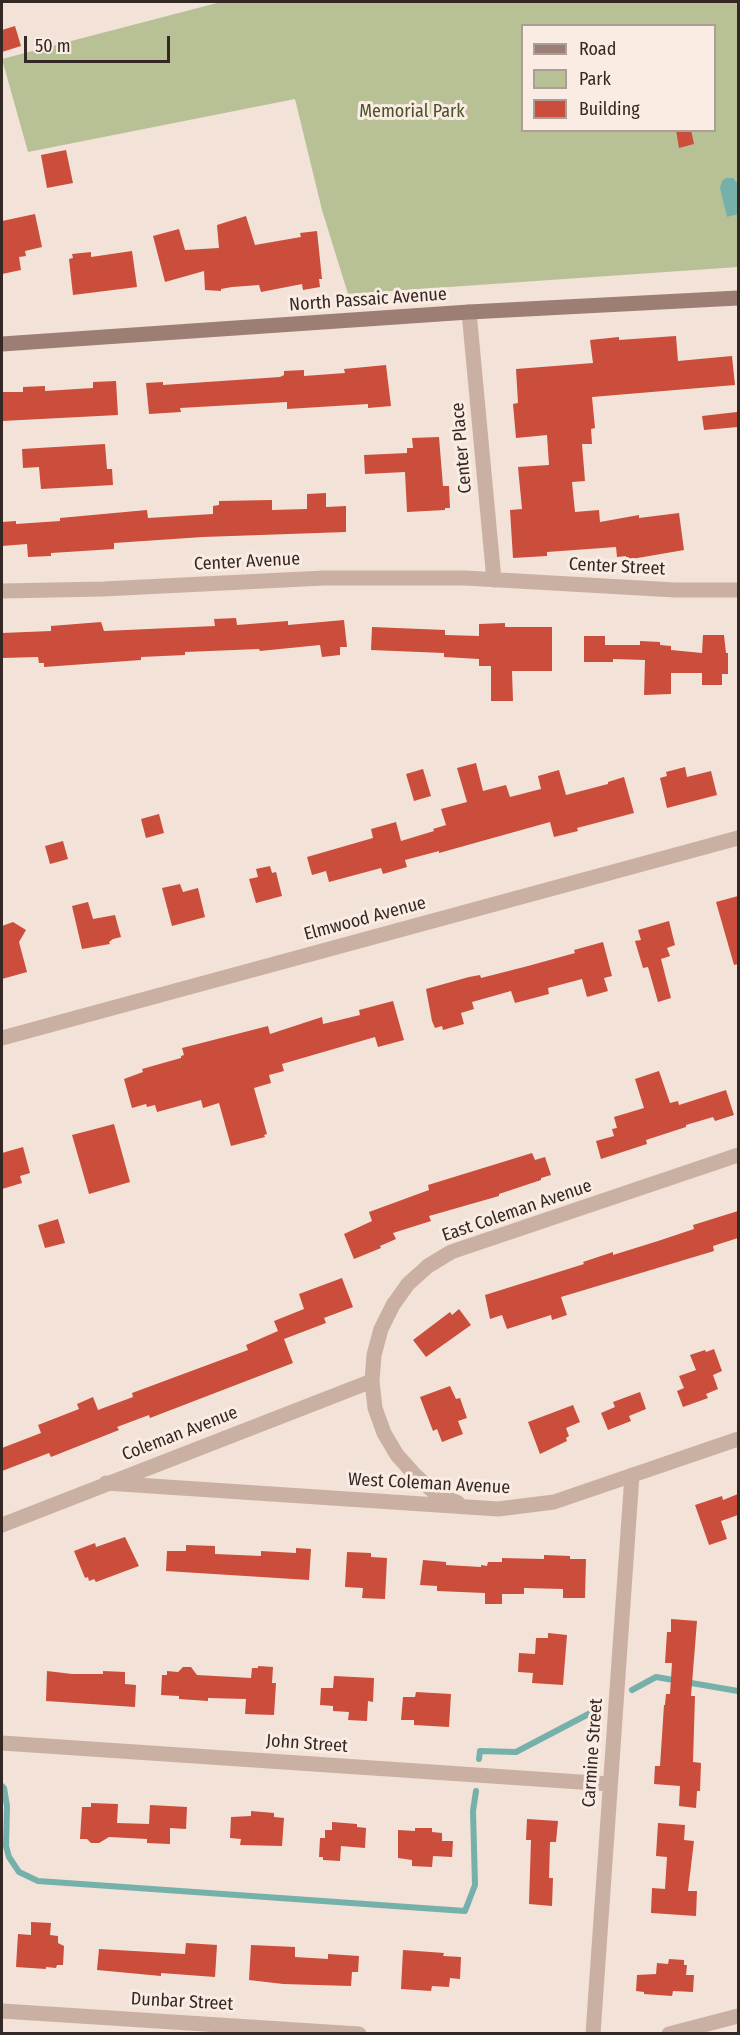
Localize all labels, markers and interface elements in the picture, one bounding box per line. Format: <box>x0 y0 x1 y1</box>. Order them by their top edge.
scale bar <box>27 24 172 62</box>
legend <box>521 24 716 132</box>
text: 50 m <box>35 35 71 57</box>
text: Road <box>579 38 616 60</box>
text: Park <box>579 68 611 90</box>
text: Building <box>579 98 640 120</box>
park label: Memorial Park <box>359 101 465 123</box>
street label: North Passaic Avenue <box>288 284 448 316</box>
street label: Center Place <box>447 402 477 494</box>
street label: Center Avenue <box>193 548 301 576</box>
street label: Center Street <box>568 554 666 580</box>
street label: Elmwood Avenue <box>302 892 428 946</box>
street label: East Coleman Avenue <box>439 1175 595 1247</box>
street label: Coleman Avenue <box>119 1402 241 1466</box>
street label: West Coleman Avenue <box>347 1469 511 1499</box>
street label: Carmine Street <box>578 1698 608 1808</box>
street label: John Street <box>265 1730 349 1758</box>
street label: Dunbar Street <box>130 1989 234 2015</box>

